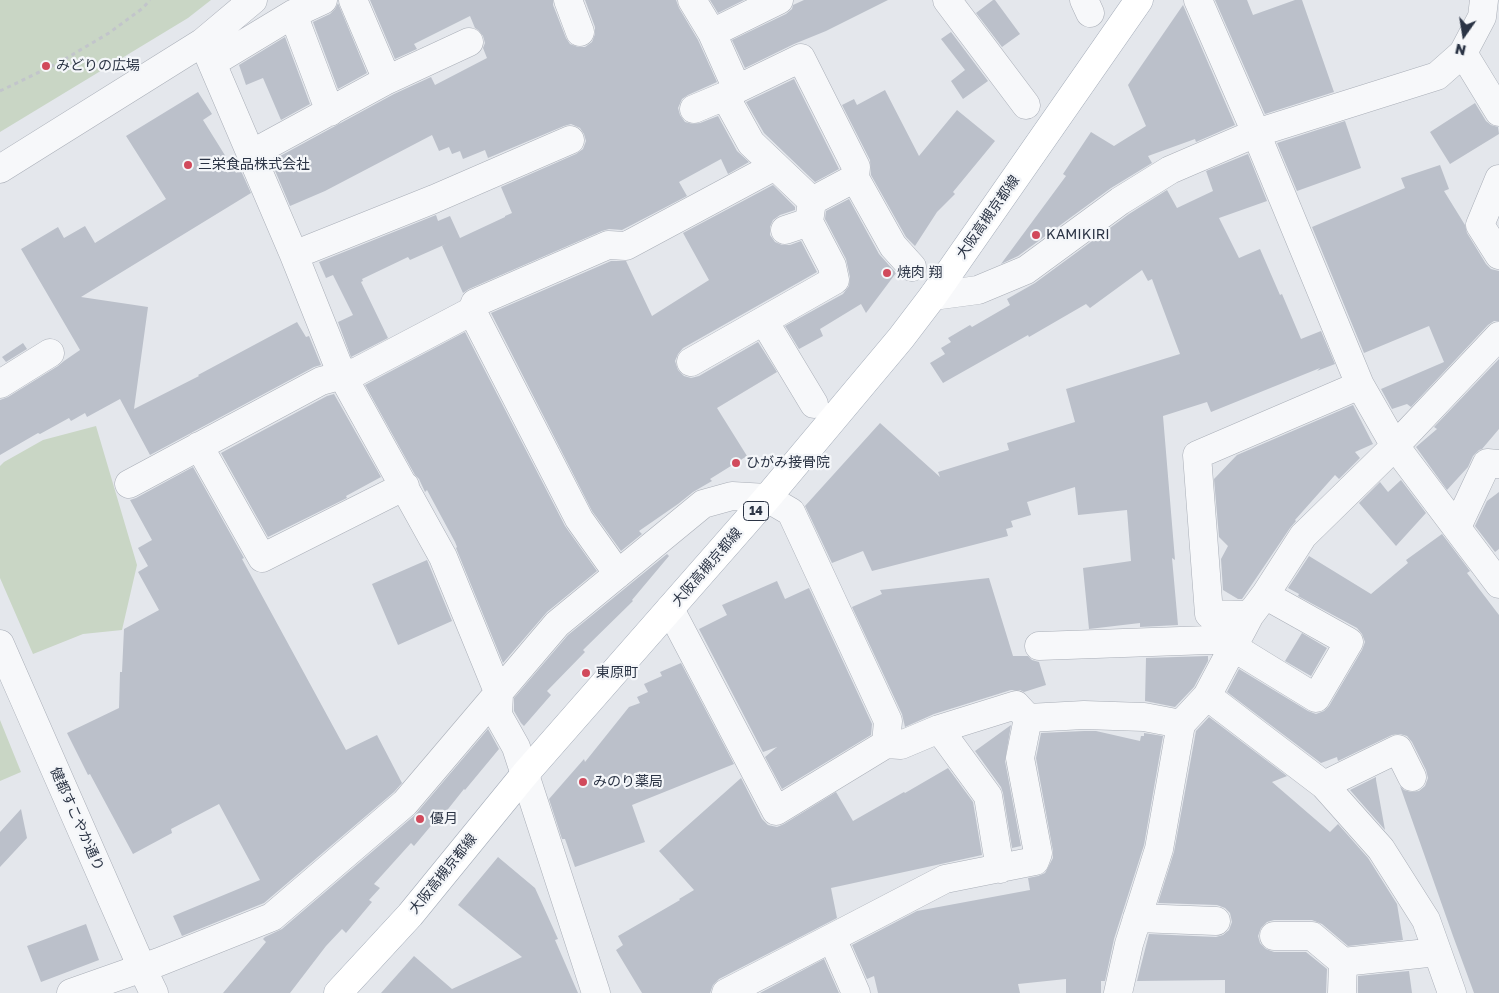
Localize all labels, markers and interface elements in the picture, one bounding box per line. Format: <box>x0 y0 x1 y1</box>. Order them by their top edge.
north arrow <box>1439 10 1489 60</box>
text: N <box>1453 41 1468 60</box>
place label: みどりの広場 <box>56 58 140 74</box>
marker: みどりの広場 <box>40 60 52 72</box>
place label: 三栄食品株式会社 <box>198 157 310 173</box>
marker: 三栄食品株式会社 <box>182 159 194 171</box>
street label: 大阪高槻京都線 <box>953 172 1023 262</box>
place label: KAMIKIRI <box>1046 227 1110 243</box>
marker: KAMIKIRI <box>1030 229 1042 241</box>
place label: 焼肉 翔 <box>897 265 942 281</box>
marker: 焼肉 翔 <box>881 267 893 279</box>
place label: ひがみ接骨院 <box>746 455 830 471</box>
marker: ひがみ接骨院 <box>730 457 742 469</box>
road number: 14 <box>744 502 768 520</box>
street label: 大阪高槻京都線 <box>669 525 745 609</box>
place label: 東原町 <box>596 665 638 681</box>
marker: 東原町 <box>580 667 592 679</box>
street label: 健都すこやか通り <box>47 764 107 874</box>
place label: みのり薬局 <box>593 774 663 790</box>
marker: みのり薬局 <box>577 776 589 788</box>
place label: 優月 <box>430 811 458 827</box>
marker: 優月 <box>414 813 426 825</box>
street label: 大阪高槻京都線 <box>406 831 480 917</box>

